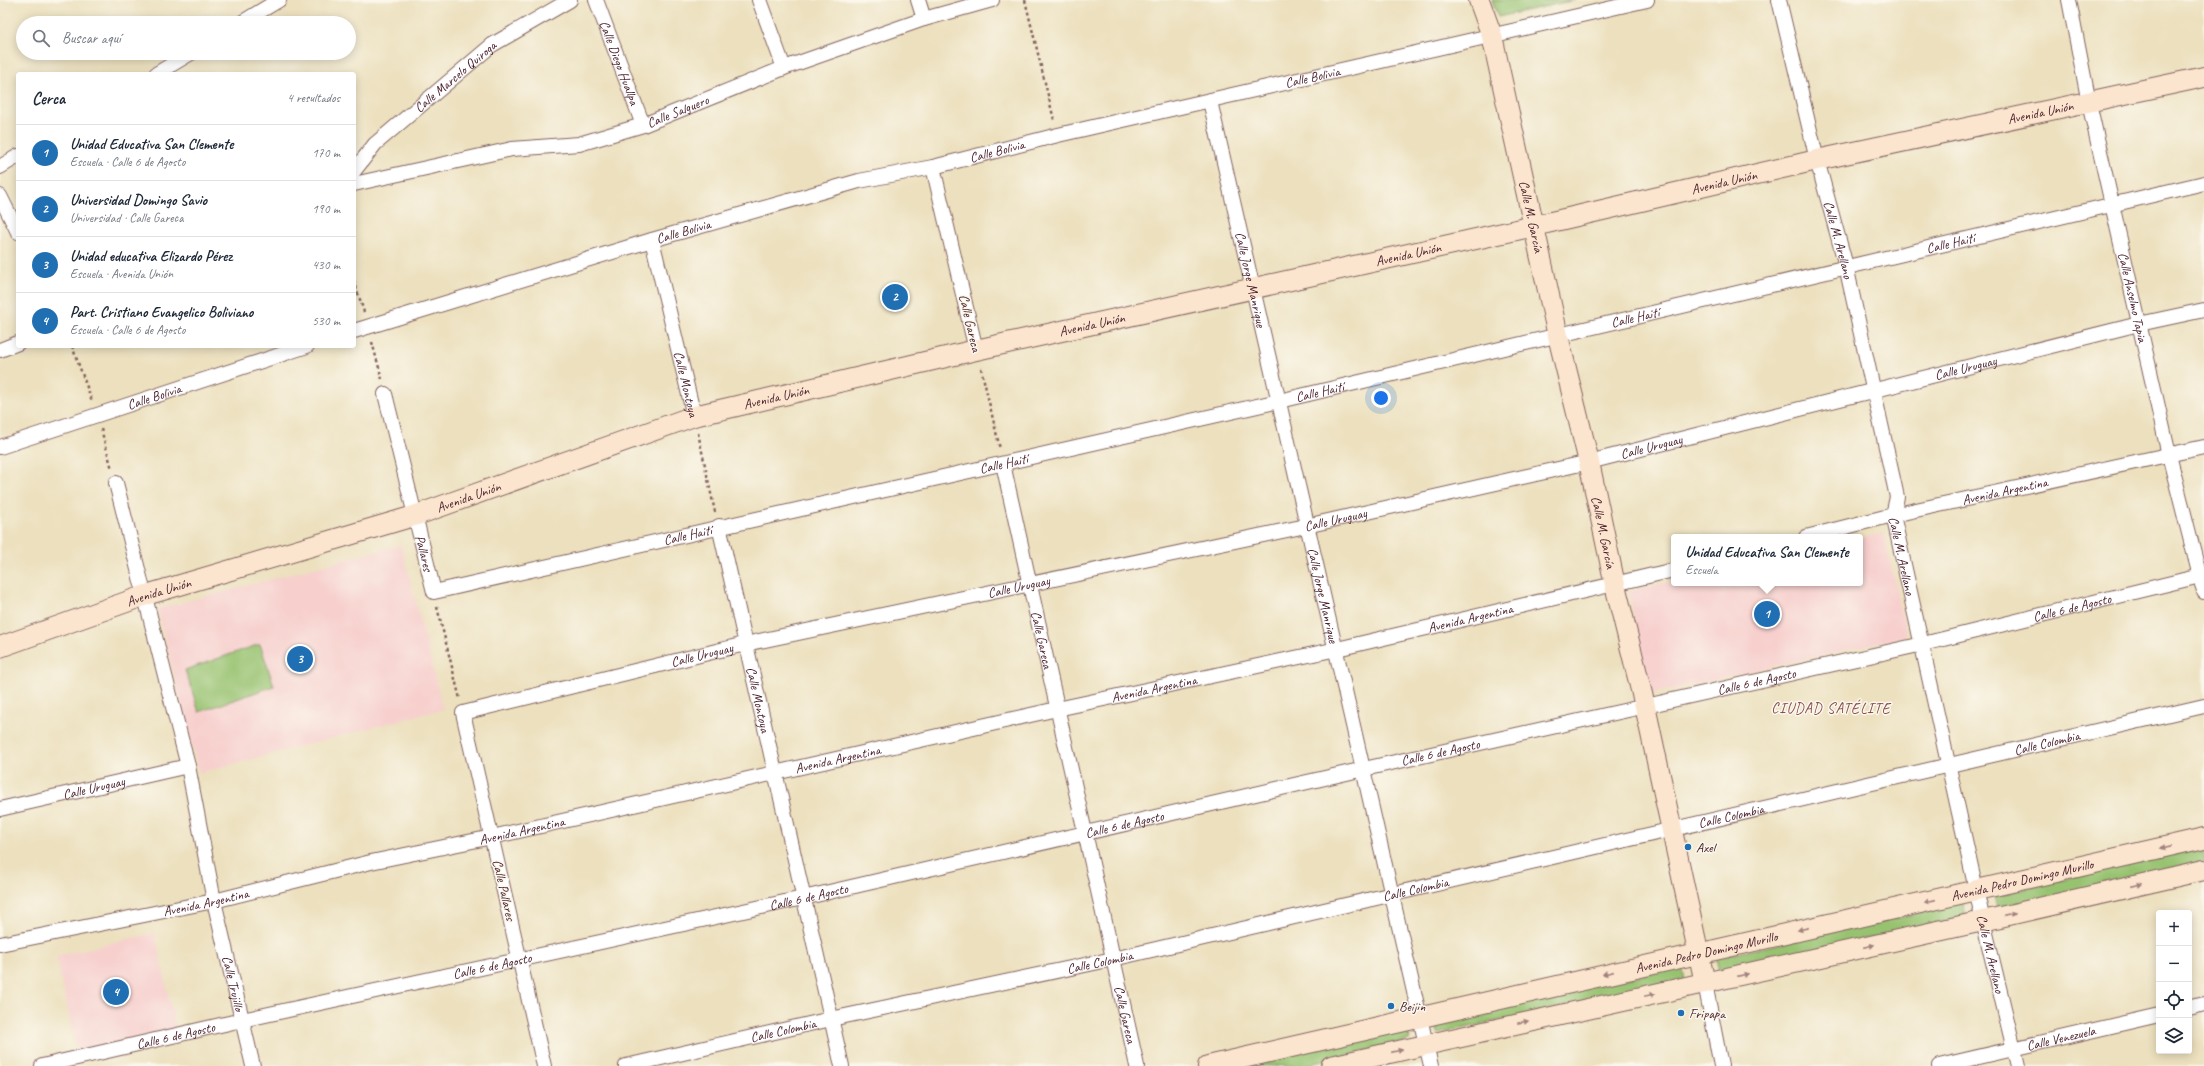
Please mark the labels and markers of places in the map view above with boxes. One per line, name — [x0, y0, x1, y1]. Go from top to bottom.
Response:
pin: 2 — [882, 282, 908, 312]
pin: 1 — [1754, 599, 1780, 629]
pin: 3 — [287, 644, 313, 674]
place label: Axel — [1696, 839, 1718, 856]
marker: Axel — [1683, 842, 1693, 852]
pin: 4 — [103, 977, 129, 1007]
place label: Beijin — [1399, 998, 1426, 1015]
marker: Beijin — [1386, 1001, 1396, 1011]
place label: Fripapa — [1689, 1005, 1726, 1022]
marker: Fripapa — [1676, 1008, 1686, 1018]

